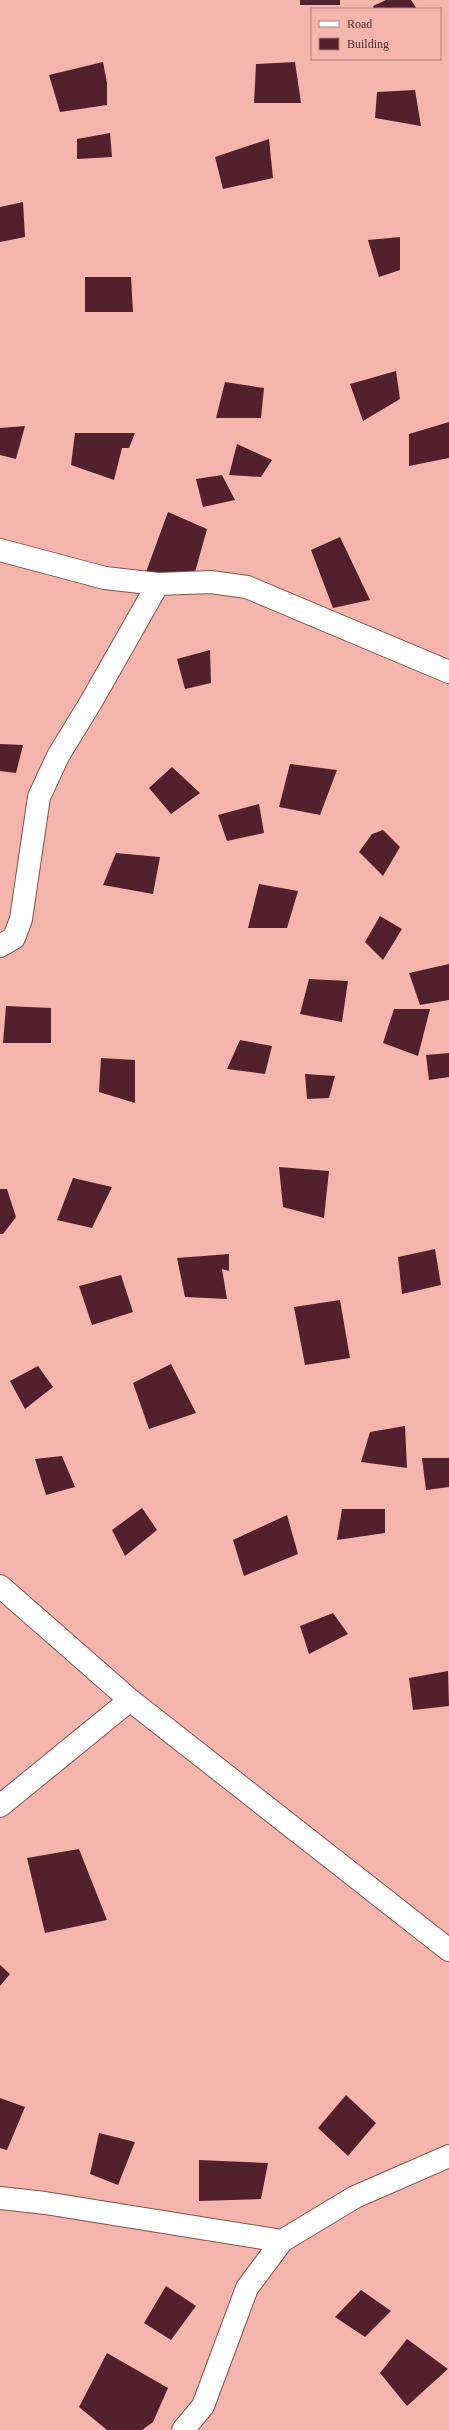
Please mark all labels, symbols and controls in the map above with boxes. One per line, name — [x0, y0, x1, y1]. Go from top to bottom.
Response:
legend — [311, 8, 441, 60]
text: Road — [347, 17, 372, 31]
text: Building — [347, 37, 389, 51]

